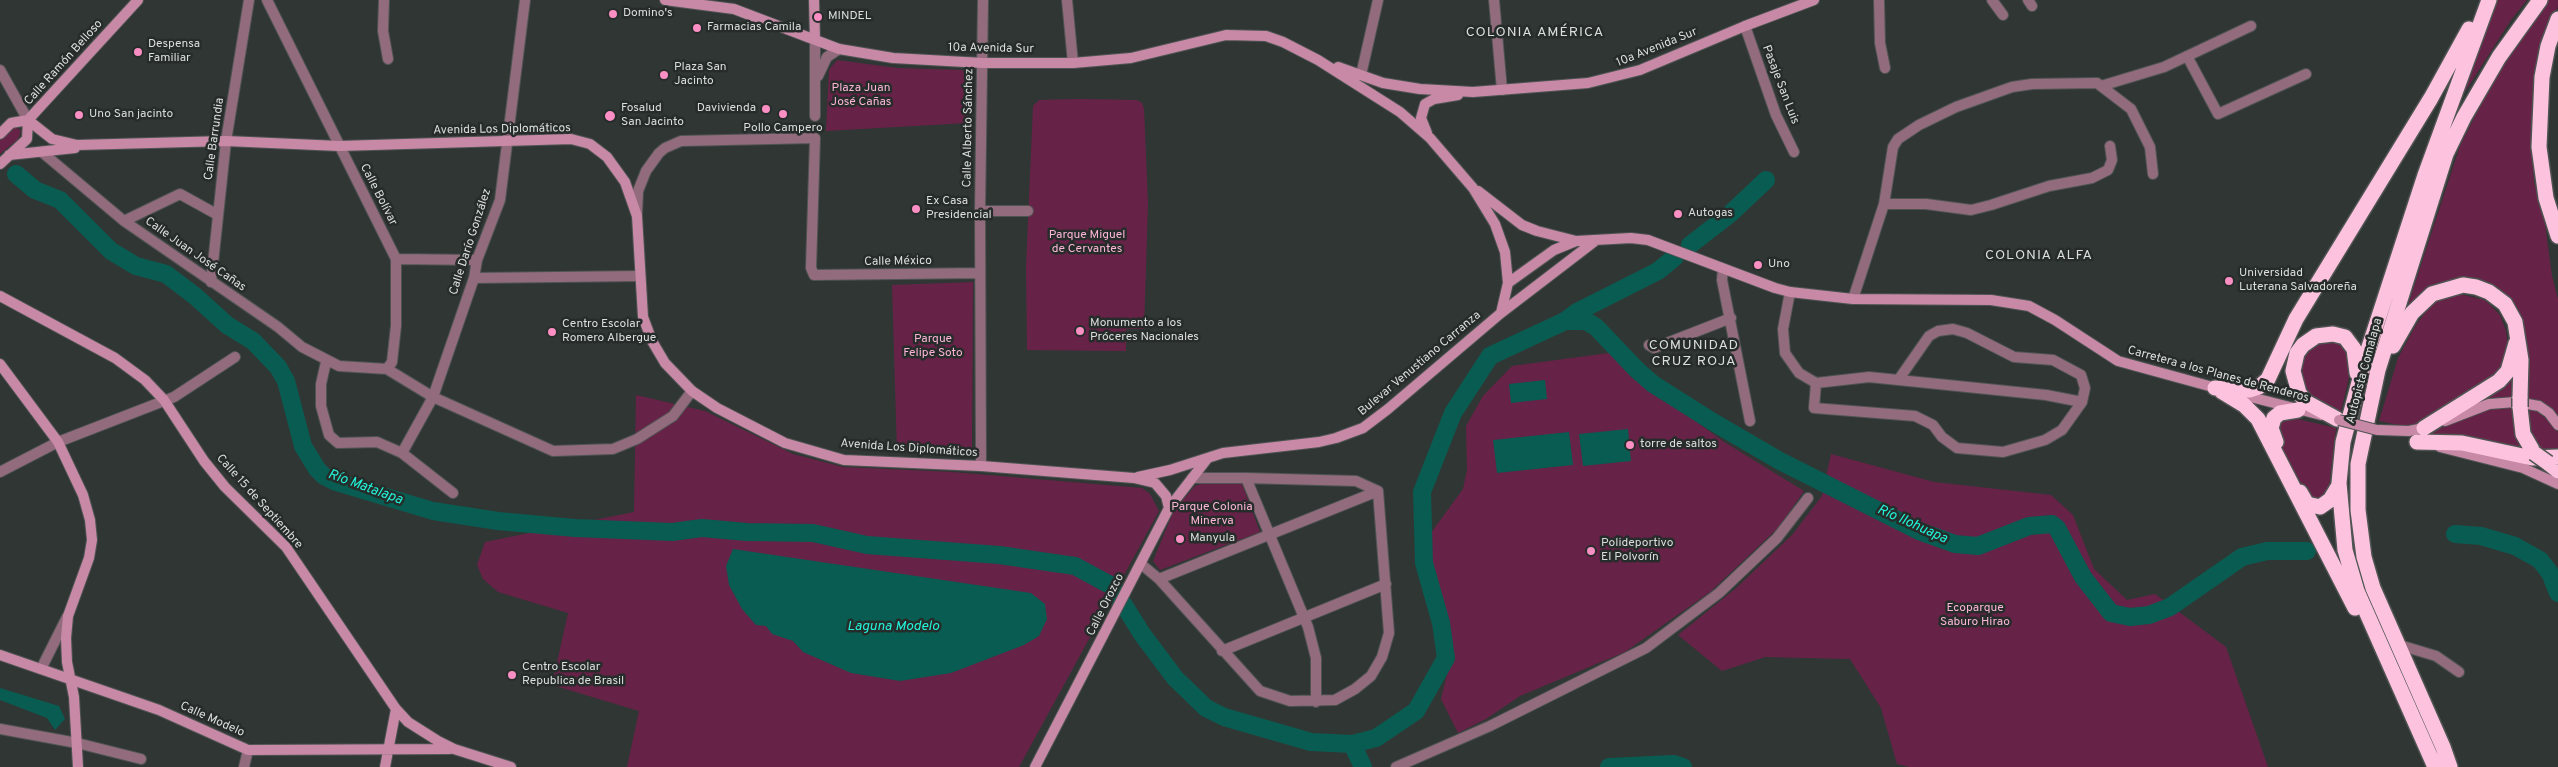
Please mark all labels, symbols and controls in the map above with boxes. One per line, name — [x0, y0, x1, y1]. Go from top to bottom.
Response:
place label: Domino's — [623, 7, 673, 21]
marker: Domino's — [607, 8, 619, 20]
place label: MINDEL — [828, 10, 871, 24]
marker: MINDEL — [812, 11, 824, 23]
street label: Calle Ramón Belloso — [22, 17, 106, 109]
place label: Farmacias Camila — [707, 21, 801, 35]
marker: Farmacias Camila — [691, 22, 703, 34]
district label: COLONIA AMÉRICA — [1464, 25, 1606, 41]
street label: 10a Avenida Sur — [1614, 25, 1700, 71]
place label: Despensa Familiar — [148, 38, 200, 66]
street label: 10a Avenida Sur — [948, 41, 1034, 57]
street label: Pasaje San Luis — [1758, 43, 1802, 127]
marker: Despensa Familiar — [132, 46, 144, 58]
place label: Plaza San Jacinto — [674, 61, 727, 89]
street label: Calle Alberto Sánchez — [961, 68, 977, 188]
marker: Plaza San Jacinto — [658, 69, 670, 81]
park label: Plaza Juan José Cañas — [831, 82, 891, 110]
street label: Calle Barrundia — [202, 97, 228, 181]
place label: Fosalud San Jacinto — [621, 102, 684, 130]
place label: Davivienda — [697, 102, 756, 116]
marker: Davivienda — [760, 103, 772, 115]
place label: Uno San jacinto — [89, 108, 173, 122]
marker: Pollo Campero — [777, 108, 789, 120]
marker: Uno San jacinto — [73, 109, 85, 121]
marker: Fosalud San Jacinto — [603, 109, 617, 123]
street label: Avenida Los Diplomáticos — [433, 122, 571, 138]
place label: Pollo Campero — [743, 122, 823, 136]
street label: Calle Bolívar — [356, 162, 400, 228]
street label: Calle Darío González — [447, 187, 495, 297]
place label: Ex Casa Presidencial — [926, 195, 992, 223]
marker: Ex Casa Presidencial — [910, 203, 922, 215]
place label: Autogas — [1688, 207, 1733, 221]
marker: Autogas — [1672, 208, 1684, 220]
street label: Calle Juan José Cañas — [142, 215, 248, 295]
park label: Parque Miguel de Cervantes — [1049, 229, 1125, 257]
district label: COLONIA ALFA — [1984, 248, 2094, 264]
street label: Calle México — [864, 254, 932, 270]
place label: Uno — [1768, 258, 1790, 272]
marker: Uno — [1752, 259, 1764, 271]
place label: Universidad Luterana Salvadoreña — [2239, 267, 2357, 295]
marker: Universidad Luterana Salvadoreña — [2223, 275, 2235, 287]
street label: Bulevar Venustiano Carranza — [1356, 309, 1484, 419]
place label: Monumento a los Próceres Nacionales — [1090, 317, 1199, 345]
street label: Autopista Comalapa — [2344, 317, 2386, 425]
place label: Centro Escolar Romero Albergue — [562, 318, 656, 346]
marker: Monumento a los Próceres Nacionales — [1074, 325, 1086, 337]
marker: Centro Escolar Romero Albergue — [546, 326, 558, 338]
park label: Parque Felipe Soto — [903, 333, 963, 361]
district label: COMUNIDAD CRUZ ROJA — [1648, 338, 1740, 371]
street label: Carretera a los Planes de Renderos — [2126, 344, 2310, 406]
street label: Avenida Los Diplomáticos — [840, 437, 978, 461]
place label: torre de saltos — [1640, 438, 1717, 452]
marker: torre de saltos — [1624, 439, 1636, 451]
street label: Calle 15 de Septiembre — [213, 452, 305, 552]
water label: Río Matalapa — [325, 467, 405, 509]
park label: Parque Colonia Minerva — [1171, 501, 1253, 529]
water label: Río Ilohuapa — [1874, 502, 1950, 548]
place label: Manyula — [1190, 532, 1235, 546]
marker: Manyula — [1174, 533, 1186, 545]
place label: Polideportivo El Polvorín — [1601, 537, 1673, 565]
marker: Polideportivo El Polvorín — [1585, 545, 1597, 557]
street label: Calle Orozco — [1084, 571, 1128, 639]
park label: Ecoparque Saburo Hirao — [1940, 602, 2010, 630]
water label: Laguna Modelo — [847, 619, 939, 635]
place label: Centro Escolar Republica de Brasil — [522, 661, 624, 689]
marker: Centro Escolar Republica de Brasil — [506, 669, 518, 681]
street label: Calle Modelo — [177, 699, 247, 741]

